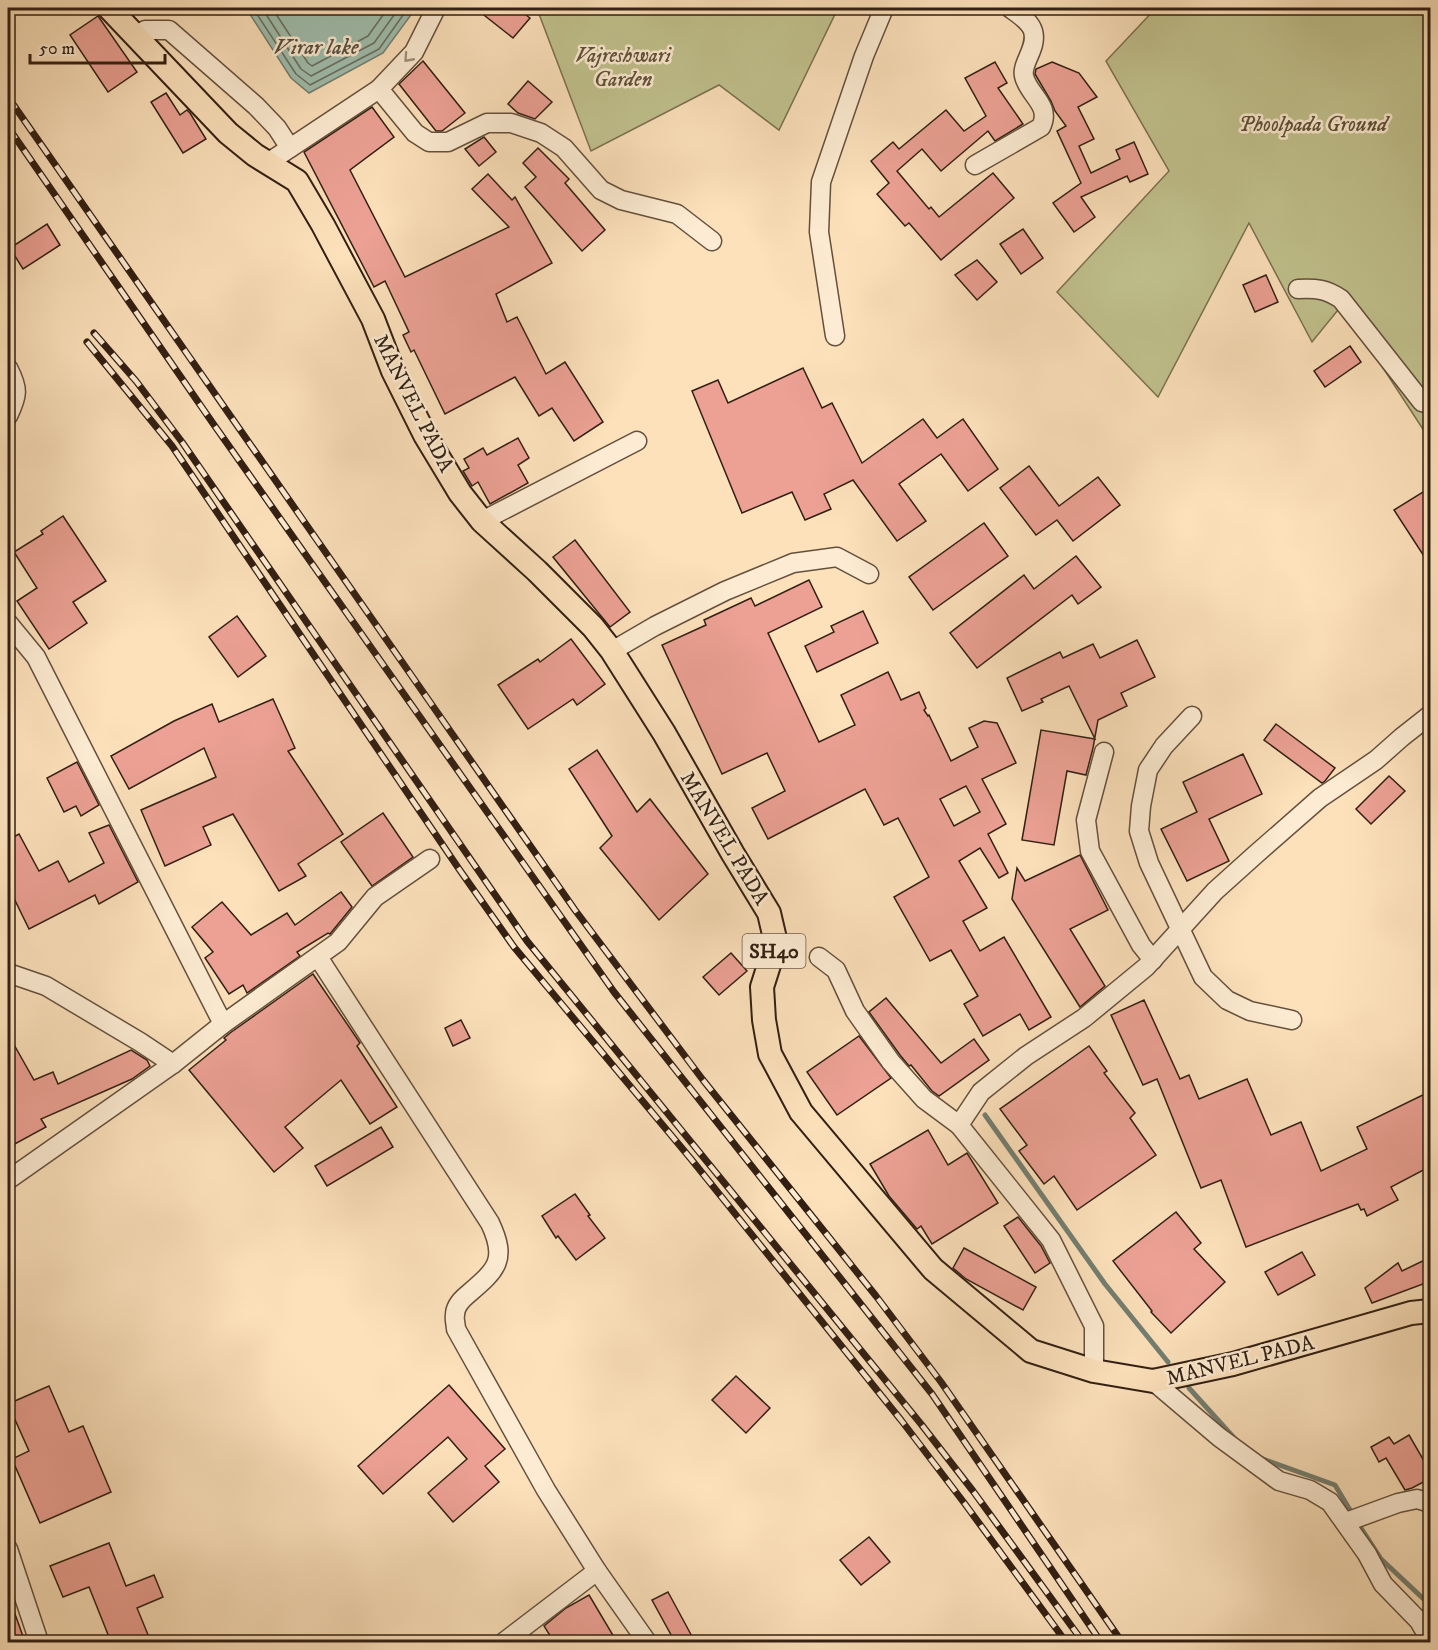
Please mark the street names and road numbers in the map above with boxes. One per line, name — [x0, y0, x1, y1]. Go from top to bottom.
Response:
street label: MANVEL PADA — [367, 330, 459, 477]
street label: MANVEL PADA — [674, 767, 775, 911]
road number: SH40 — [742, 934, 806, 968]
street label: MANVEL PADA — [1164, 1330, 1317, 1392]

